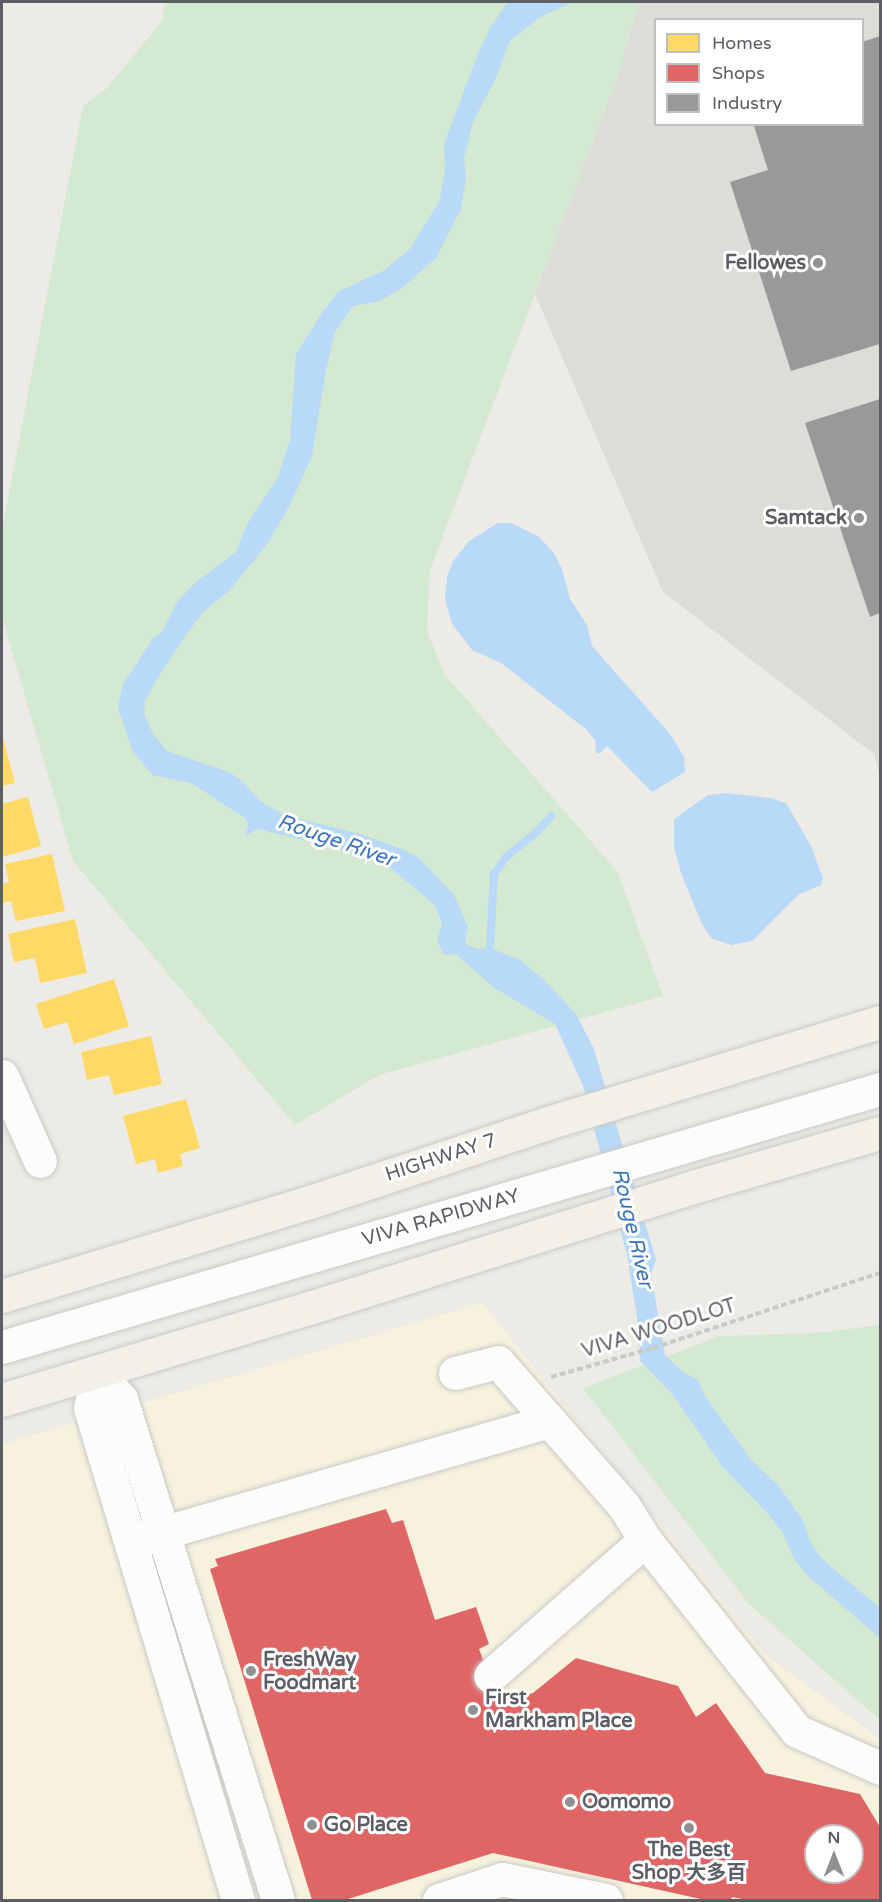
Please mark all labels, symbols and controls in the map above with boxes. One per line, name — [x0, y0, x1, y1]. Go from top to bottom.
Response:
legend — [654, 18, 864, 126]
text: Homes — [712, 32, 772, 54]
text: Shops — [712, 62, 765, 84]
text: Industry — [712, 92, 782, 114]
place label: Fellowes — [725, 251, 806, 275]
marker: Fellowes — [811, 256, 825, 270]
place label: Samtack — [765, 506, 847, 530]
marker: Samtack — [852, 511, 866, 525]
water label: Rouge River — [274, 809, 398, 873]
street label: HIGHWAY 7 — [382, 1129, 500, 1187]
water label: Rouge River — [606, 1166, 658, 1290]
street label: VIVA RAPIDWAY — [359, 1184, 523, 1252]
street label: VIVA WOODLOT — [579, 1294, 739, 1364]
place label: FreshWay Foodmart — [263, 1648, 356, 1695]
marker: FreshWay Foodmart — [244, 1664, 258, 1678]
place label: First Markham Place — [485, 1686, 633, 1733]
marker: First Markham Place — [466, 1703, 480, 1717]
place label: Oomomo — [582, 1790, 671, 1814]
marker: Oomomo — [563, 1795, 577, 1809]
place label: Go Place — [324, 1813, 408, 1837]
marker: Go Place — [305, 1818, 319, 1832]
marker: The Best Shop 大多百 — [682, 1821, 696, 1835]
north arrow — [804, 1824, 864, 1884]
text: N — [828, 1828, 840, 1848]
place label: The Best Shop 大多百 — [632, 1838, 746, 1885]

